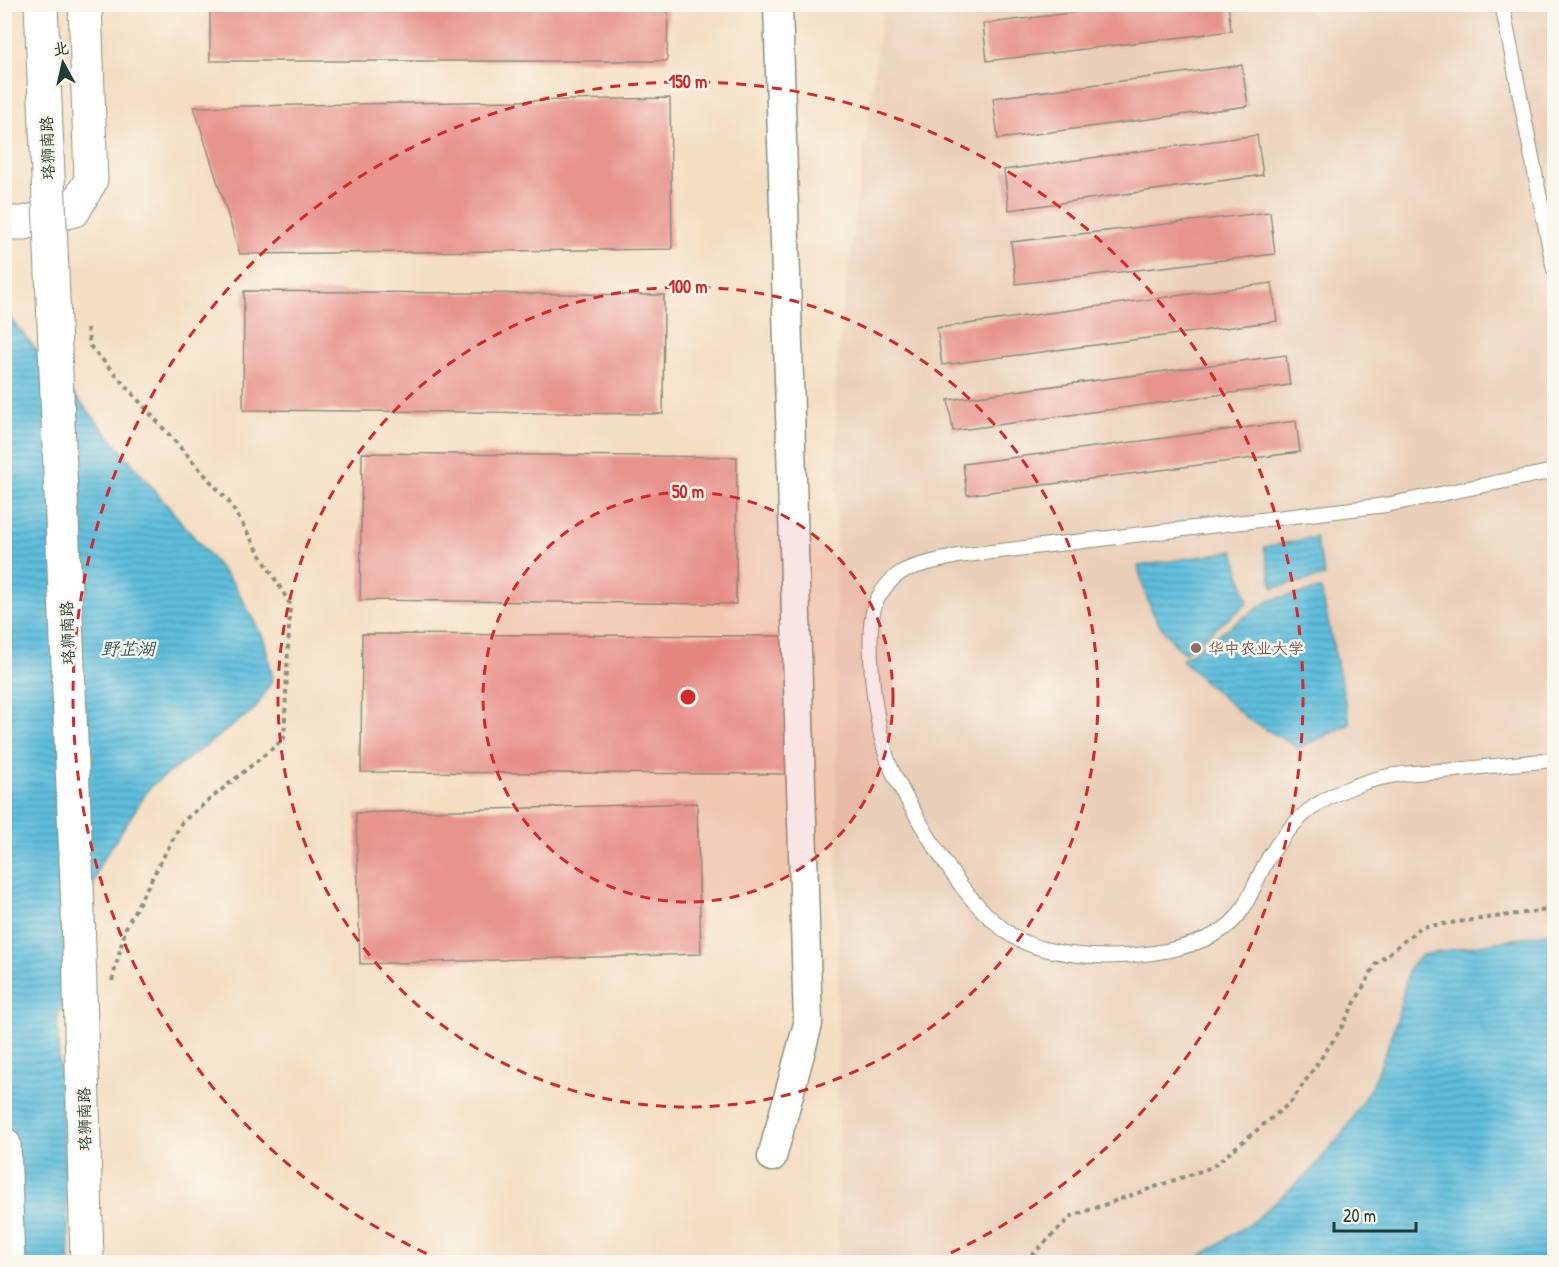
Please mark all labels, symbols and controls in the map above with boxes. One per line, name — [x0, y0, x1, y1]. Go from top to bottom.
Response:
north arrow — [33, 33, 93, 93]
text: 北 — [51, 36, 70, 60]
text: 150 m — [669, 69, 707, 94]
street label: 珞狮南路 — [35, 116, 59, 180]
text: 100 m — [668, 274, 708, 299]
text: 50 m — [672, 479, 704, 504]
street label: 珞狮南路 — [55, 601, 79, 665]
water label: 野芷湖 — [101, 636, 157, 661]
place label: 华中农业大学 — [1208, 637, 1304, 659]
marker: 华中农业大学 — [1189, 641, 1203, 655]
centre of rings — [678, 687, 698, 707]
street label: 珞狮南路 — [72, 1087, 96, 1151]
scale bar — [1334, 1195, 1416, 1233]
text: 20 m — [1343, 1203, 1376, 1228]

